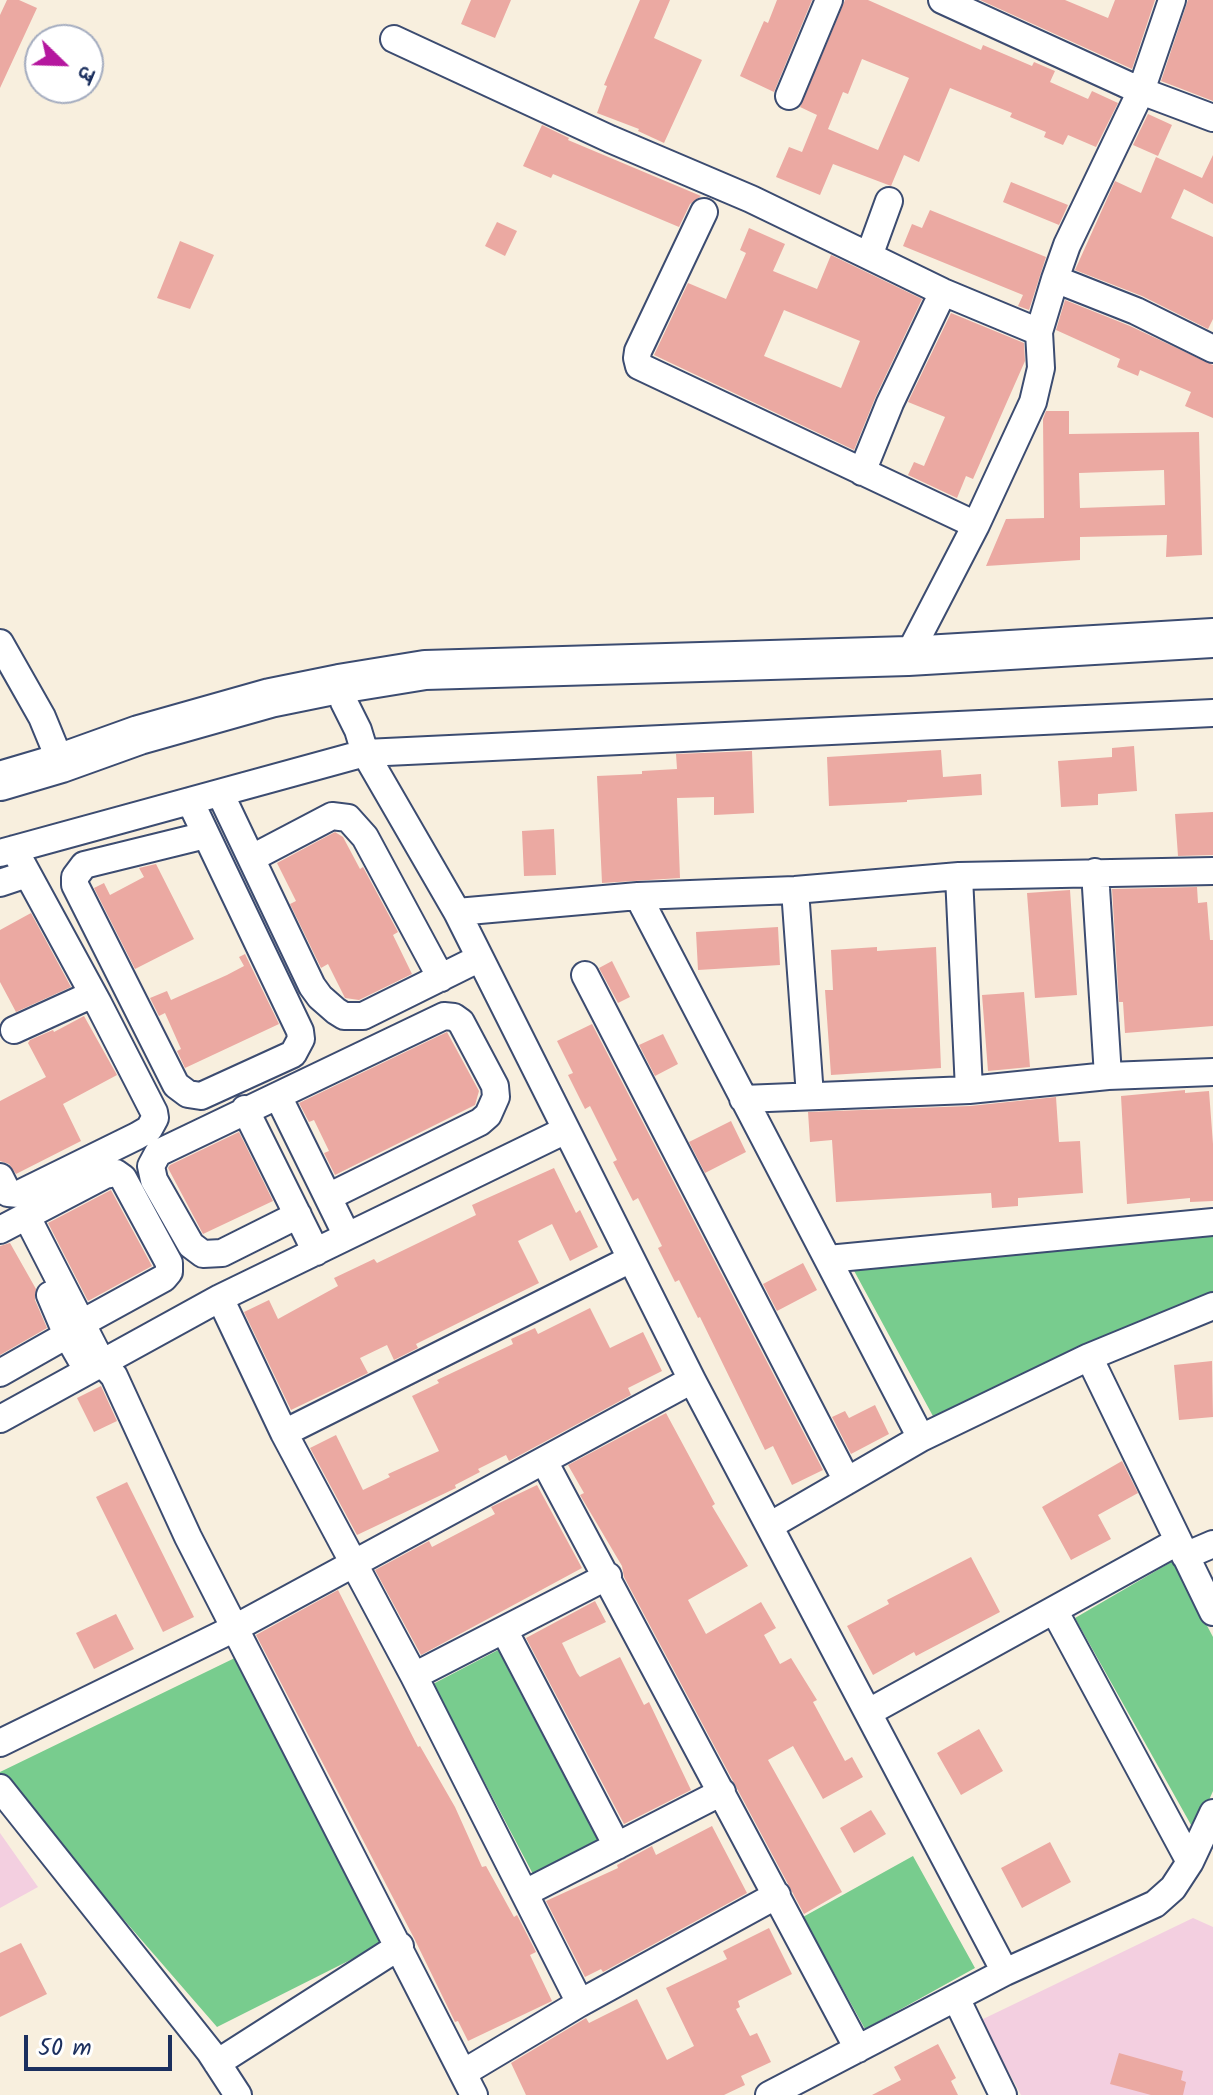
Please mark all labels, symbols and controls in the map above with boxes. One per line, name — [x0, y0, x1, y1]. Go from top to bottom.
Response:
north arrow — [24, 24, 104, 104]
text: उ — [66, 60, 104, 86]
scale bar — [28, 2019, 176, 2069]
text: 50 m — [38, 2029, 92, 2068]

